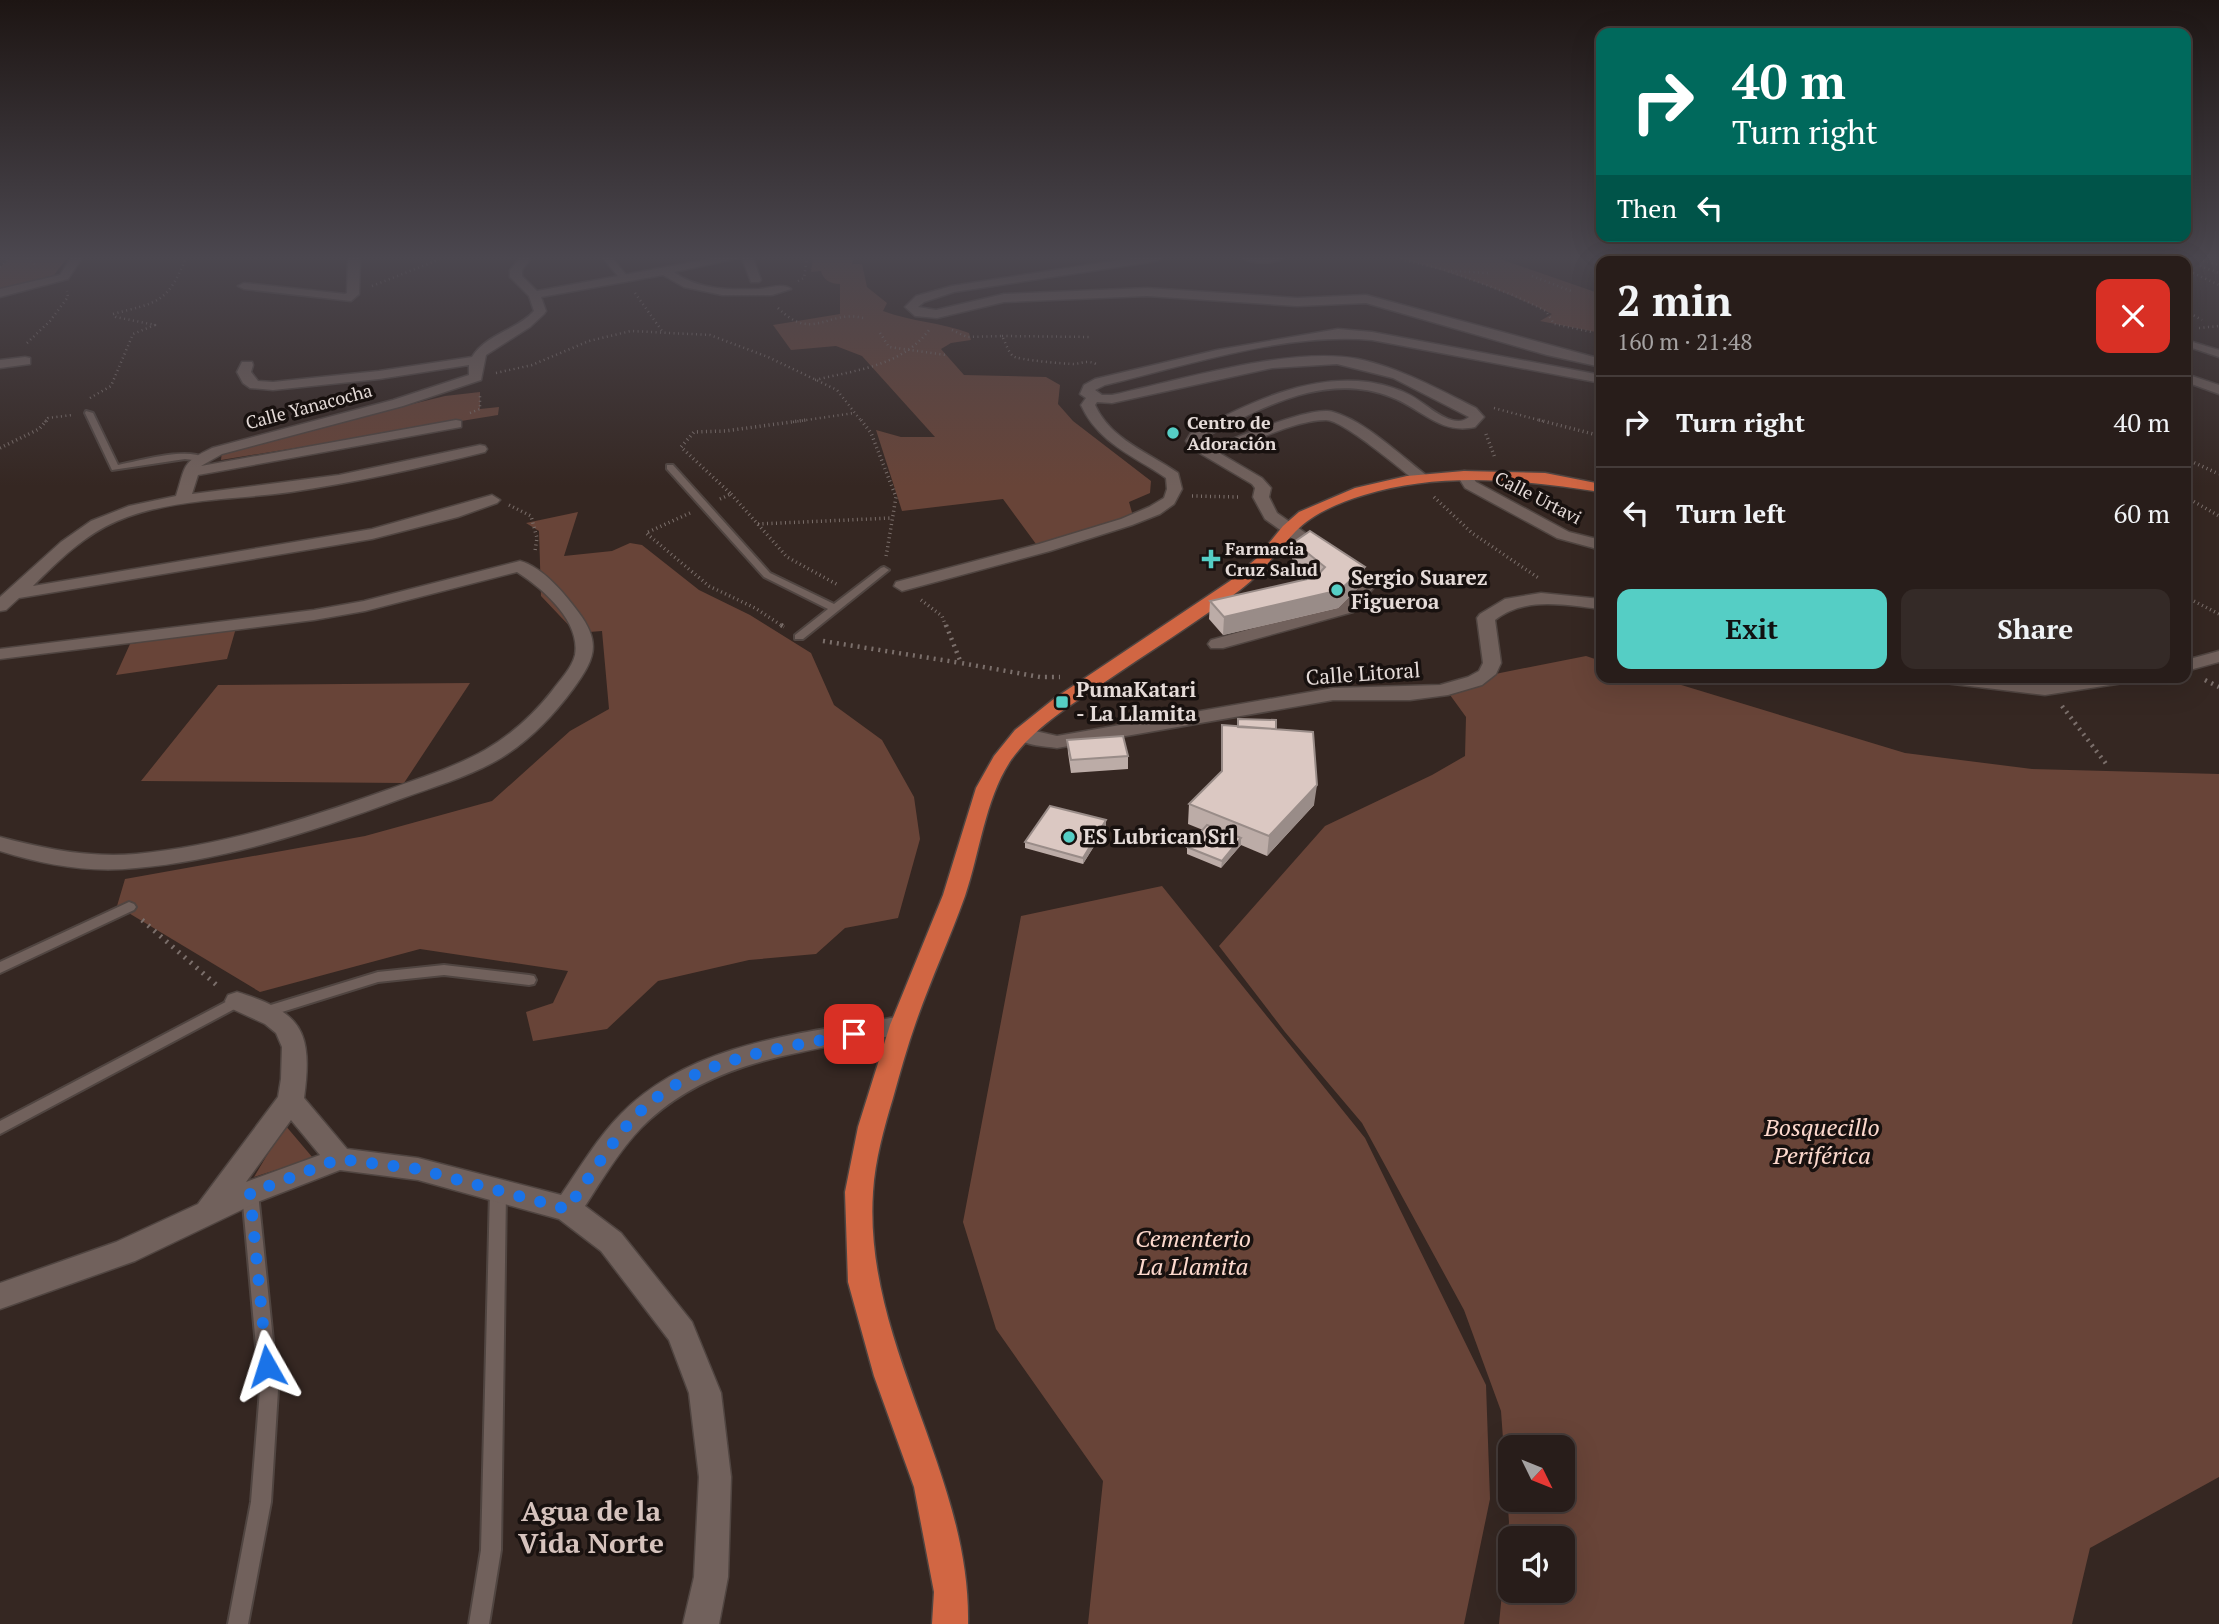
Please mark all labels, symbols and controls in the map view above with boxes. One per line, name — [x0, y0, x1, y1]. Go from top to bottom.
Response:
text: 40 m — [1732, 48, 1846, 113]
icon: right — [1617, 56, 1708, 147]
text: Turn right — [1732, 111, 1878, 153]
icon: left — [1691, 189, 1729, 227]
text: Then — [1617, 191, 1677, 225]
text: 2 min — [1617, 272, 1732, 328]
button: close — [2096, 279, 2170, 353]
text: 160 m · 21:48 — [1617, 326, 1752, 357]
street label: Calle Yanacocha — [243, 378, 375, 434]
icon: right — [1617, 403, 1655, 441]
text: Turn right — [1676, 405, 1805, 439]
text: 40 m — [2114, 405, 2170, 439]
place label: Centro de Adoración — [1187, 410, 1277, 455]
marker: Centro de Adoración — [1165, 425, 1181, 441]
street label: Calle Urtavi — [1491, 465, 1586, 529]
icon: left — [1617, 494, 1655, 532]
text: Turn left — [1676, 496, 1786, 530]
text: 60 m — [2114, 496, 2170, 530]
place label: Farmacia Cruz Salud — [1225, 536, 1318, 581]
marker: Farmacia Cruz Salud — [1203, 551, 1219, 567]
place label: Sergio Suarez Figueroa — [1351, 563, 1488, 615]
marker: Sergio Suarez Figueroa — [1329, 582, 1345, 598]
button: Exit — [1617, 589, 1887, 669]
button: Share — [1901, 589, 2170, 669]
street label: Calle Litoral — [1305, 655, 1421, 691]
place label: PumaKatari - La Llamita — [1076, 675, 1197, 727]
marker: PumaKatari - La Llamita — [1054, 694, 1070, 710]
place label: ES Lubrican Srl — [1083, 822, 1236, 850]
marker: ES Lubrican Srl — [1061, 829, 1077, 845]
pin — [824, 1004, 884, 1064]
icon: arrive — [835, 1015, 873, 1053]
park label: Bosquecillo Periférica — [1763, 1111, 1880, 1171]
park label: Cementerio La Llamita — [1135, 1222, 1251, 1282]
position arrow — [230, 1329, 304, 1403]
north arrow — [1498, 1435, 1575, 1512]
map controls — [1498, 1435, 1575, 1603]
district label: Agua de la Vida Norte — [518, 1492, 664, 1561]
button: sound — [1498, 1526, 1575, 1603]

